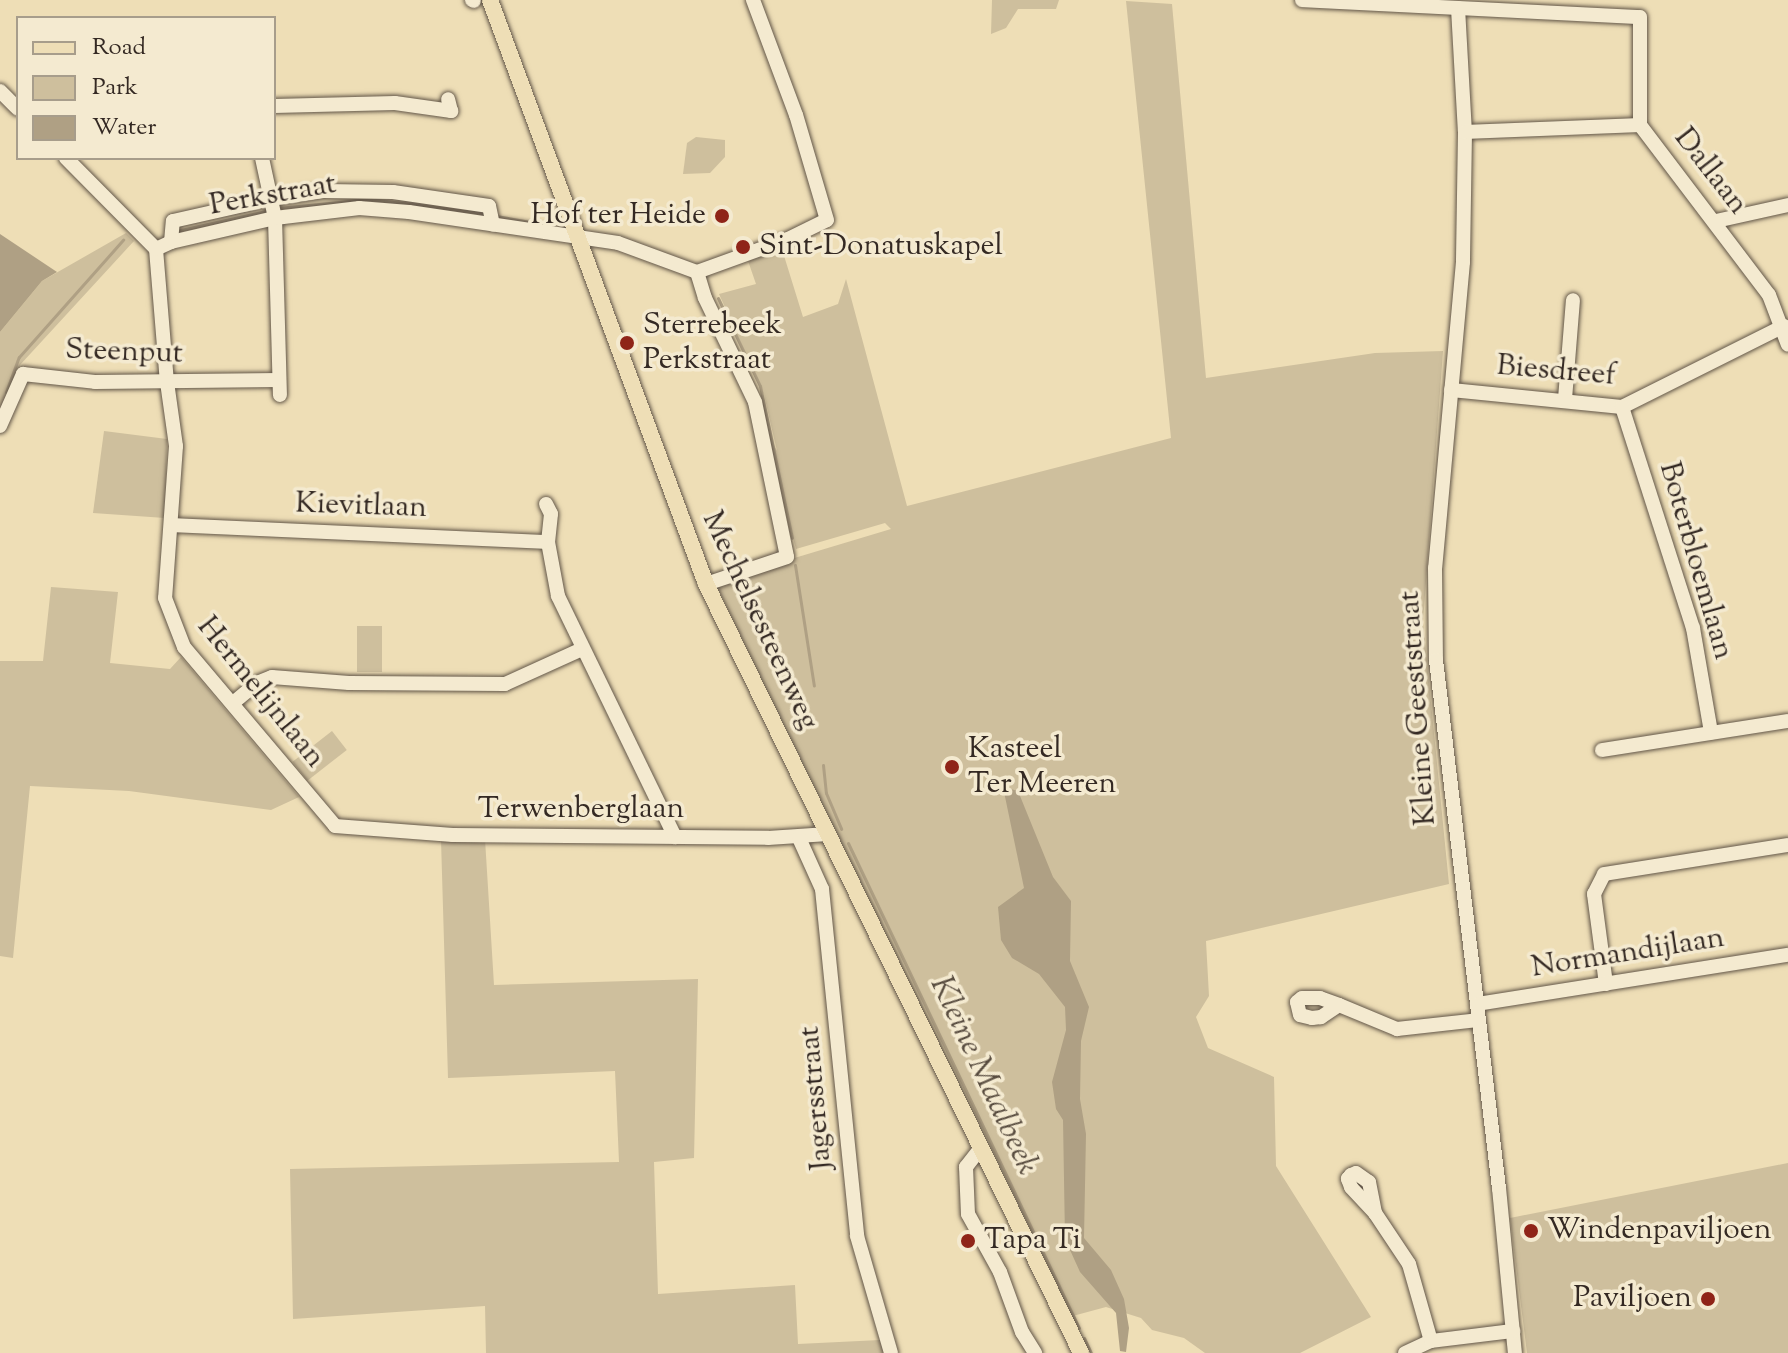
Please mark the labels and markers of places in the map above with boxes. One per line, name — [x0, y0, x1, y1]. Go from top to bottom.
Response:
place label: Hof ter Heide — [531, 198, 706, 234]
marker: Hof ter Heide — [713, 207, 731, 225]
place label: Sint-Donatuskapel — [759, 229, 1003, 265]
marker: Sint-Donatuskapel — [734, 238, 752, 256]
place label: Sterrebeek Perkstraat — [643, 308, 782, 378]
marker: Sterrebeek Perkstraat — [618, 334, 636, 352]
place label: Kasteel Ter Meeren — [968, 732, 1116, 802]
marker: Kasteel Ter Meeren — [943, 758, 961, 776]
place label: Windenpaviljoen — [1547, 1213, 1771, 1249]
marker: Windenpaviljoen — [1522, 1222, 1540, 1240]
place label: Tapa Ti — [984, 1223, 1081, 1259]
marker: Tapa Ti — [959, 1232, 977, 1250]
place label: Paviljoen — [1573, 1281, 1692, 1317]
marker: Paviljoen — [1699, 1290, 1717, 1308]

